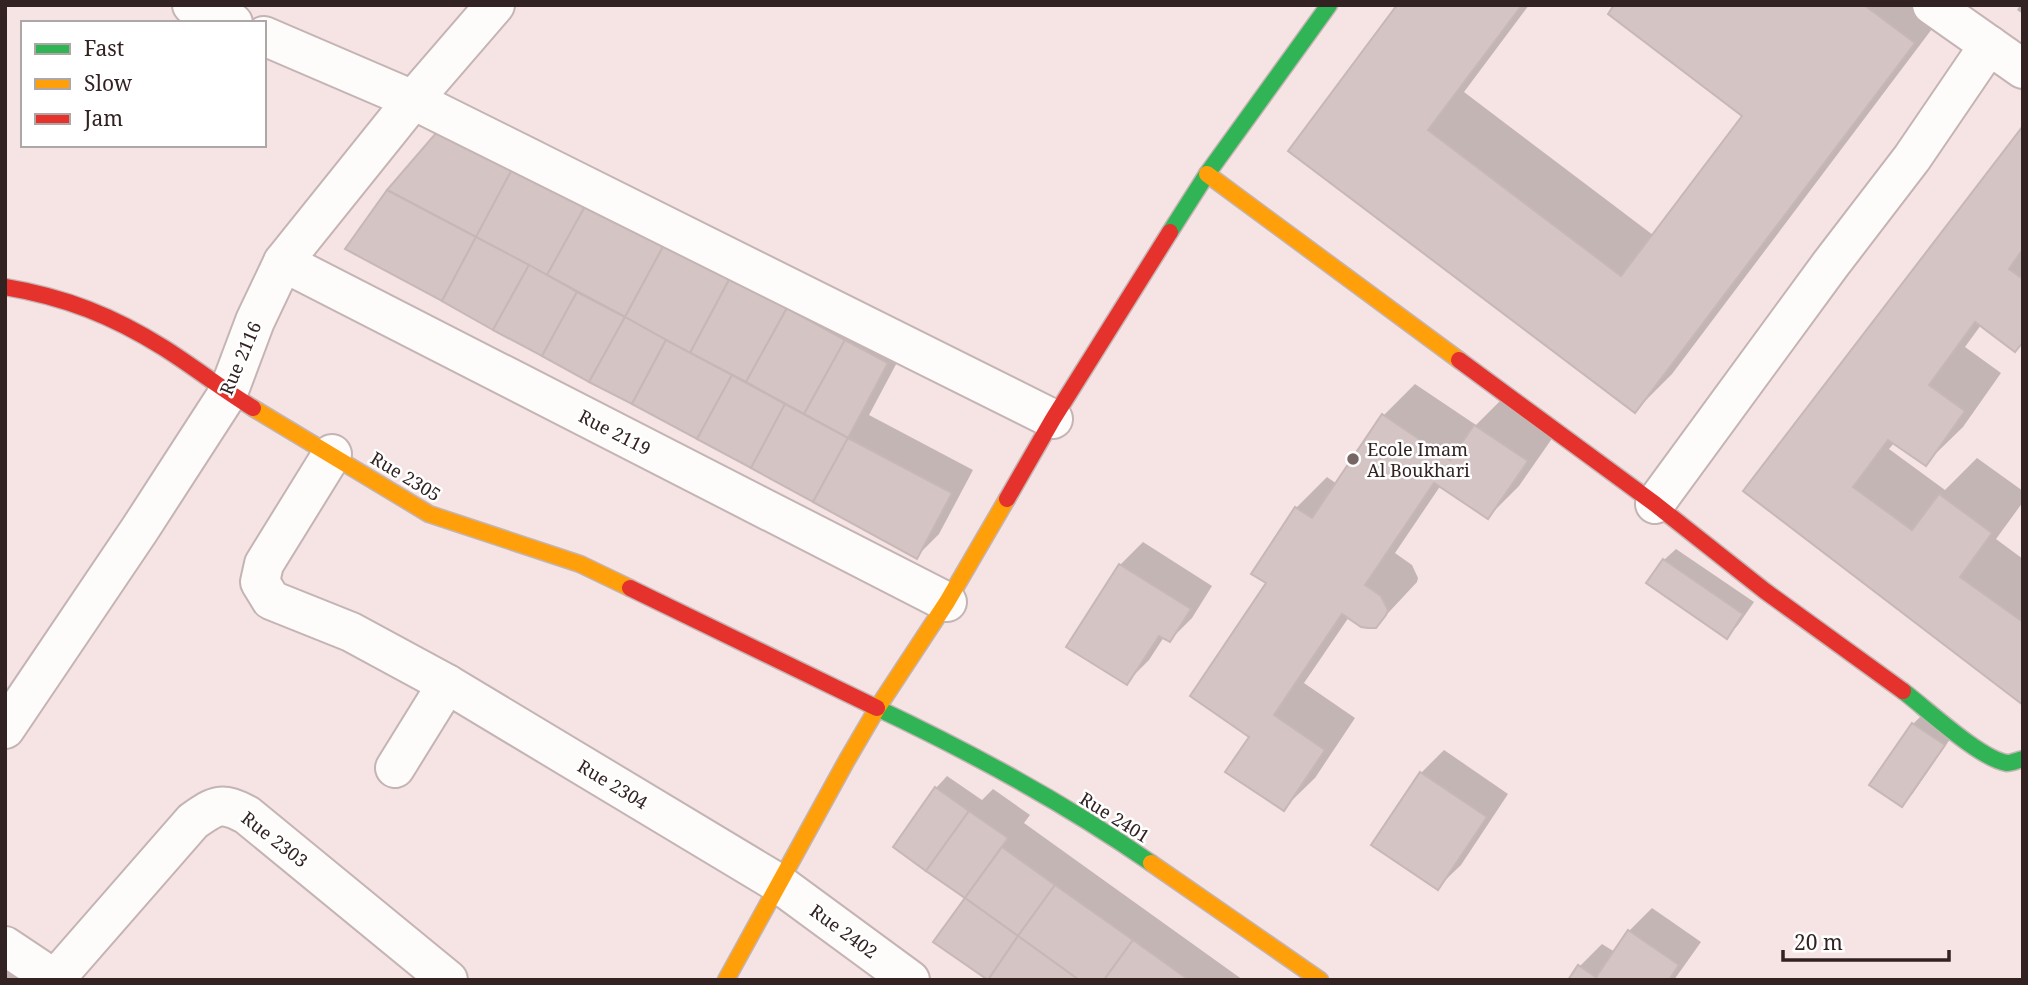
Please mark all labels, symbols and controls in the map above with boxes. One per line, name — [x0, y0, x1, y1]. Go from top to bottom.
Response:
legend — [21, 21, 266, 147]
text: Fast — [84, 34, 124, 62]
text: Slow — [84, 69, 133, 97]
text: Jam — [83, 104, 123, 132]
street label: Rue 2116 — [214, 318, 266, 398]
street label: Rue 2119 — [575, 404, 655, 460]
place label: Ecole Imam Al Boukhari — [1367, 437, 1470, 482]
street label: Rue 2305 — [366, 446, 446, 506]
marker: Ecole Imam Al Boukhari — [1345, 451, 1361, 467]
street label: Rue 2304 — [573, 754, 653, 814]
street label: Rue 2401 — [1076, 786, 1154, 848]
street label: Rue 2303 — [237, 806, 313, 872]
street label: Rue 2402 — [805, 898, 883, 964]
scale bar — [1783, 918, 1949, 962]
text: 20 m — [1794, 928, 1843, 956]

